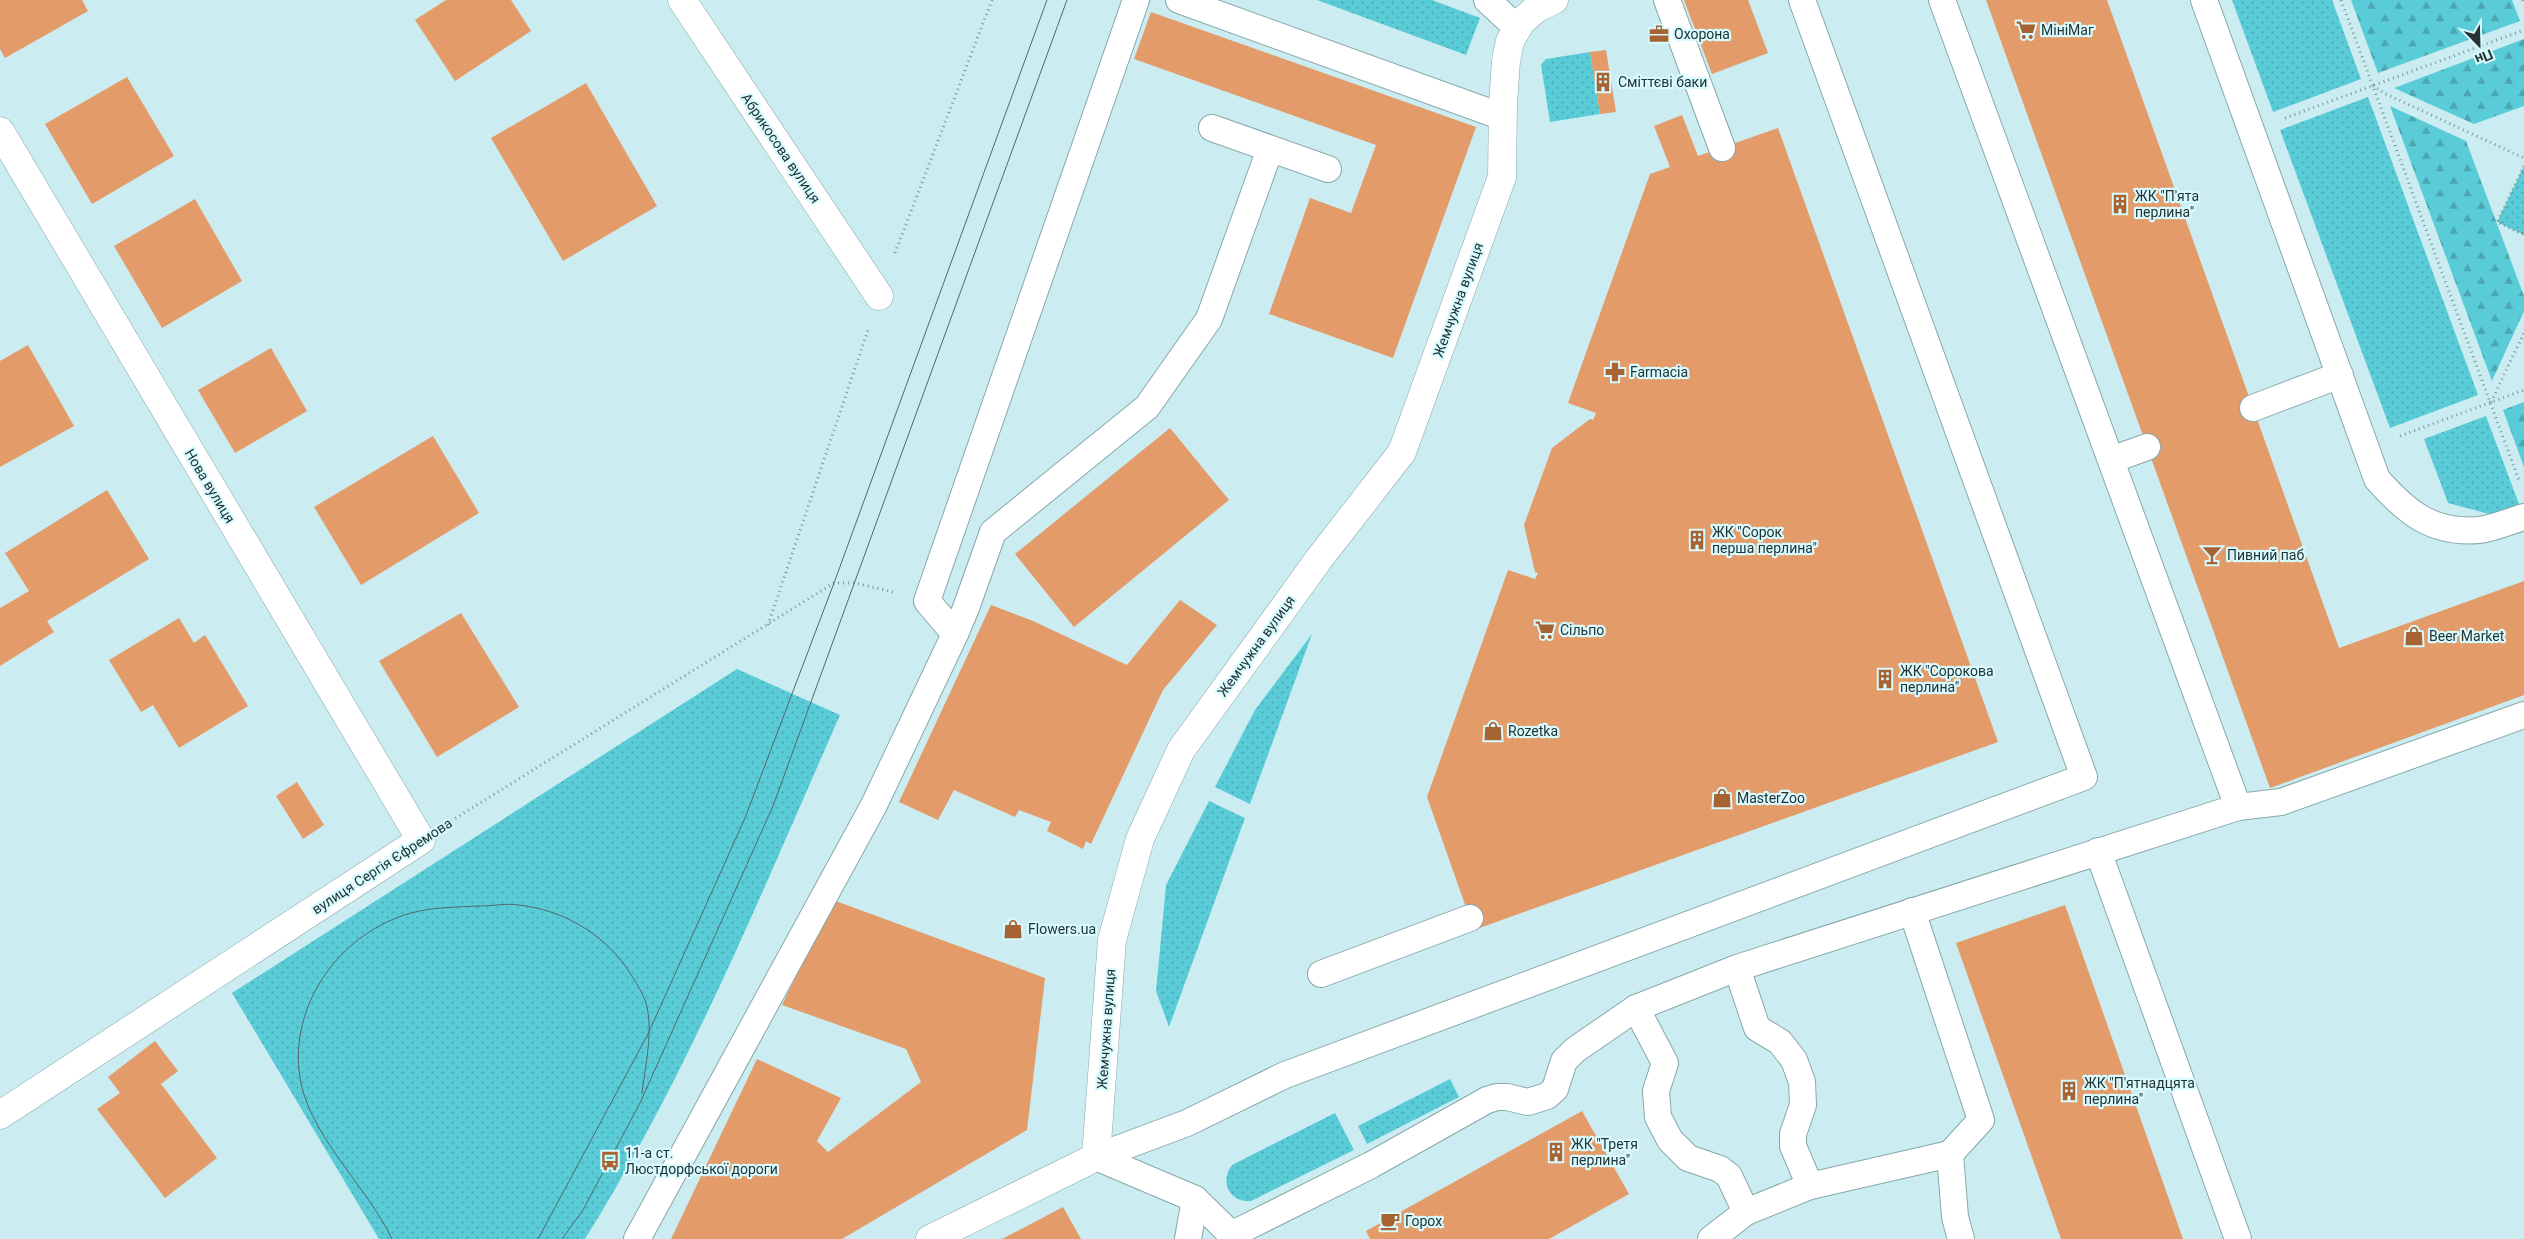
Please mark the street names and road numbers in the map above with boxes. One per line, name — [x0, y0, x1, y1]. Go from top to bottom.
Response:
street label: Абрикосова вулиця — [738, 90, 824, 206]
street label: Жемчужна вулиця — [1430, 240, 1486, 360]
street label: Нова вулиця — [182, 446, 238, 526]
street label: Жемчужна вулиця — [1214, 592, 1298, 700]
street label: вулиця Сергія Єфремова — [309, 815, 455, 917]
street label: Жемчужна вулиця — [1094, 968, 1118, 1090]

